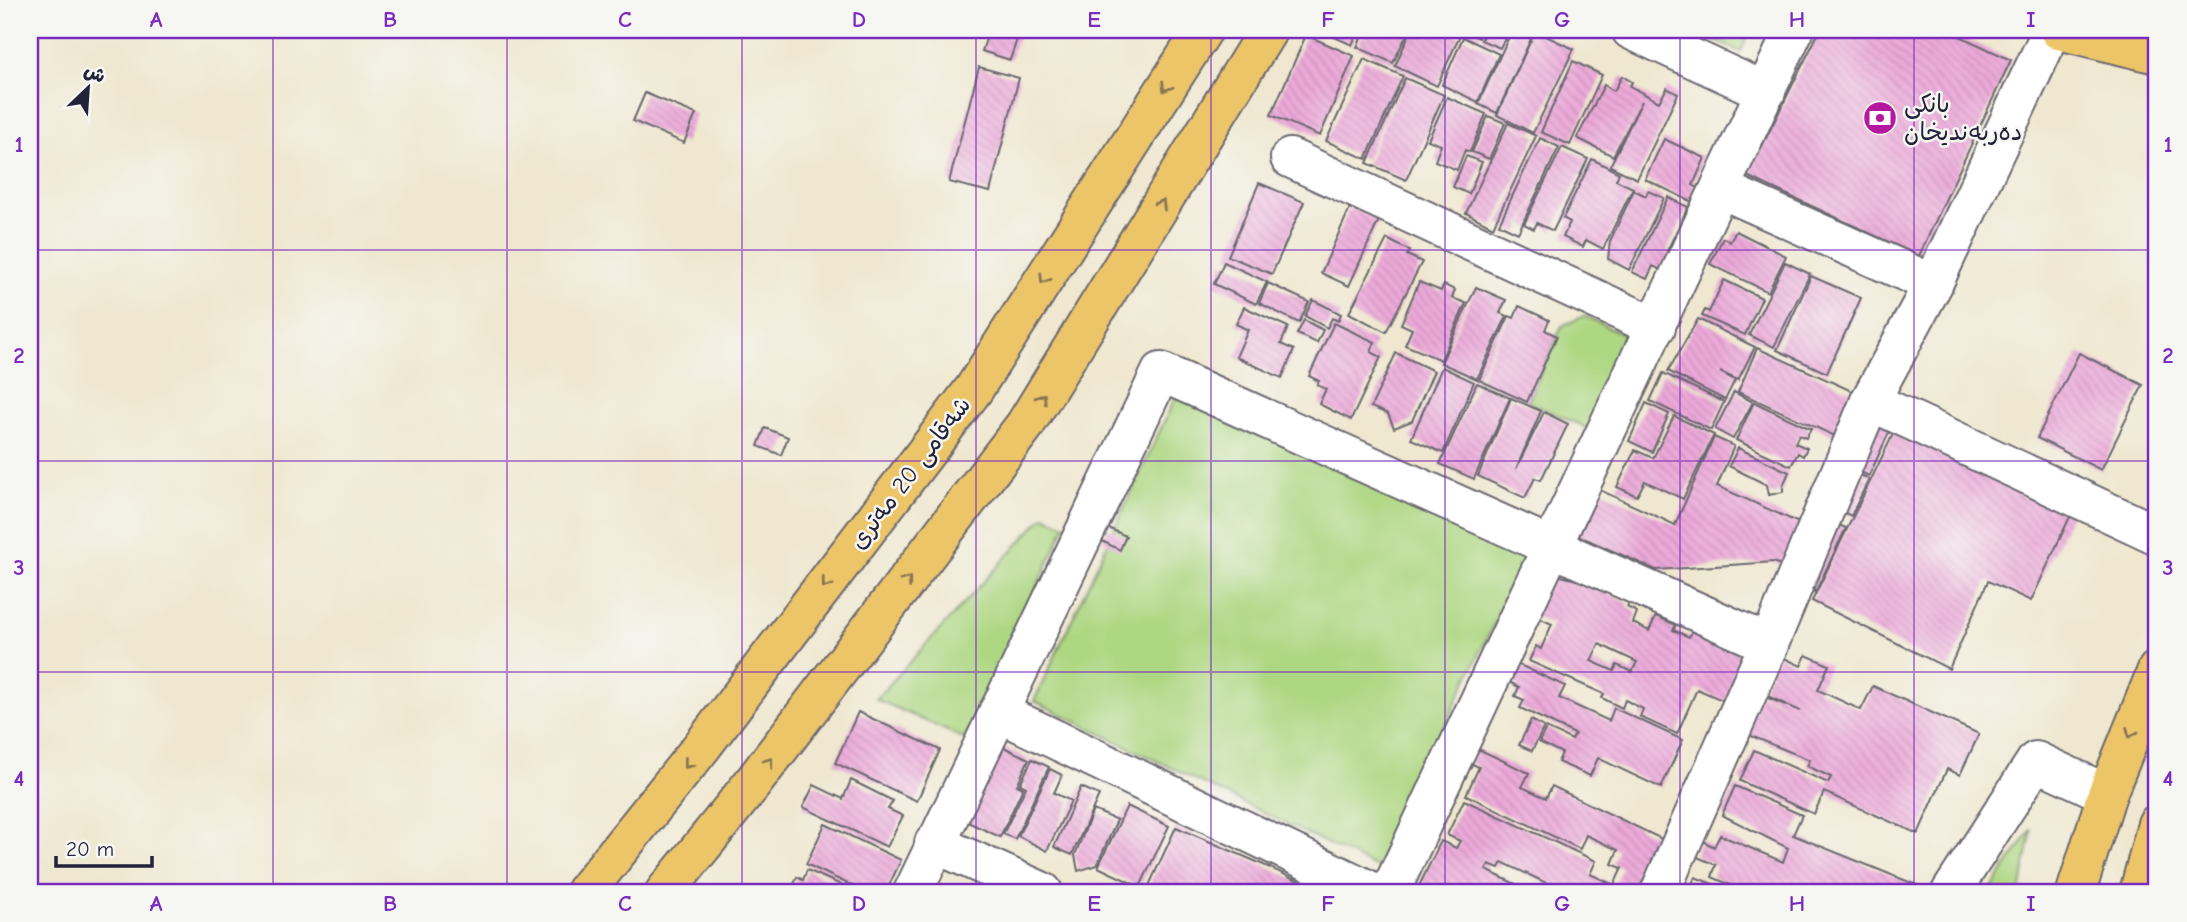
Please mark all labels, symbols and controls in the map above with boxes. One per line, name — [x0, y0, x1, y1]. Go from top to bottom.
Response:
text: A — [150, 6, 163, 33]
text: B — [383, 6, 397, 33]
text: C — [618, 6, 632, 33]
text: D — [852, 6, 866, 33]
text: E — [1087, 6, 1101, 33]
text: F — [1321, 6, 1335, 33]
text: G — [1554, 6, 1570, 33]
text: H — [1789, 6, 1805, 33]
text: I — [2026, 6, 2036, 33]
north arrow — [52, 52, 122, 122]
text: ش — [81, 59, 109, 88]
one-way arrow — [1162, 80, 1175, 93]
place label: بانکی دەربەندیخان — [1904, 90, 2022, 146]
bank icon: بانکی دەربەندیخان — [1861, 99, 1899, 137]
text: 1 — [14, 131, 24, 158]
text: 1 — [2163, 131, 2173, 158]
one-way arrow — [1152, 199, 1165, 212]
one-way arrow — [1039, 272, 1052, 285]
text: 2 — [13, 342, 25, 369]
text: 2 — [2162, 342, 2174, 369]
street label: شەقامی 20 مەتری — [844, 391, 977, 555]
one-way arrow — [1033, 393, 1046, 406]
text: 3 — [13, 554, 25, 581]
text: 3 — [2162, 554, 2174, 581]
one-way arrow — [822, 576, 835, 588]
one-way arrow — [898, 577, 911, 589]
one-way arrow — [2126, 726, 2140, 738]
one-way arrow — [684, 756, 696, 769]
one-way arrow — [760, 758, 773, 770]
text: 4 — [14, 765, 25, 792]
text: 4 — [2163, 765, 2174, 792]
scale bar — [56, 824, 152, 868]
text: 20 m — [66, 837, 114, 861]
text: A — [150, 890, 163, 917]
text: B — [383, 890, 397, 917]
text: C — [618, 890, 632, 917]
text: D — [852, 890, 866, 917]
text: E — [1087, 890, 1101, 917]
text: F — [1321, 890, 1335, 917]
text: G — [1554, 890, 1570, 917]
text: H — [1789, 890, 1805, 917]
text: I — [2026, 890, 2036, 917]

